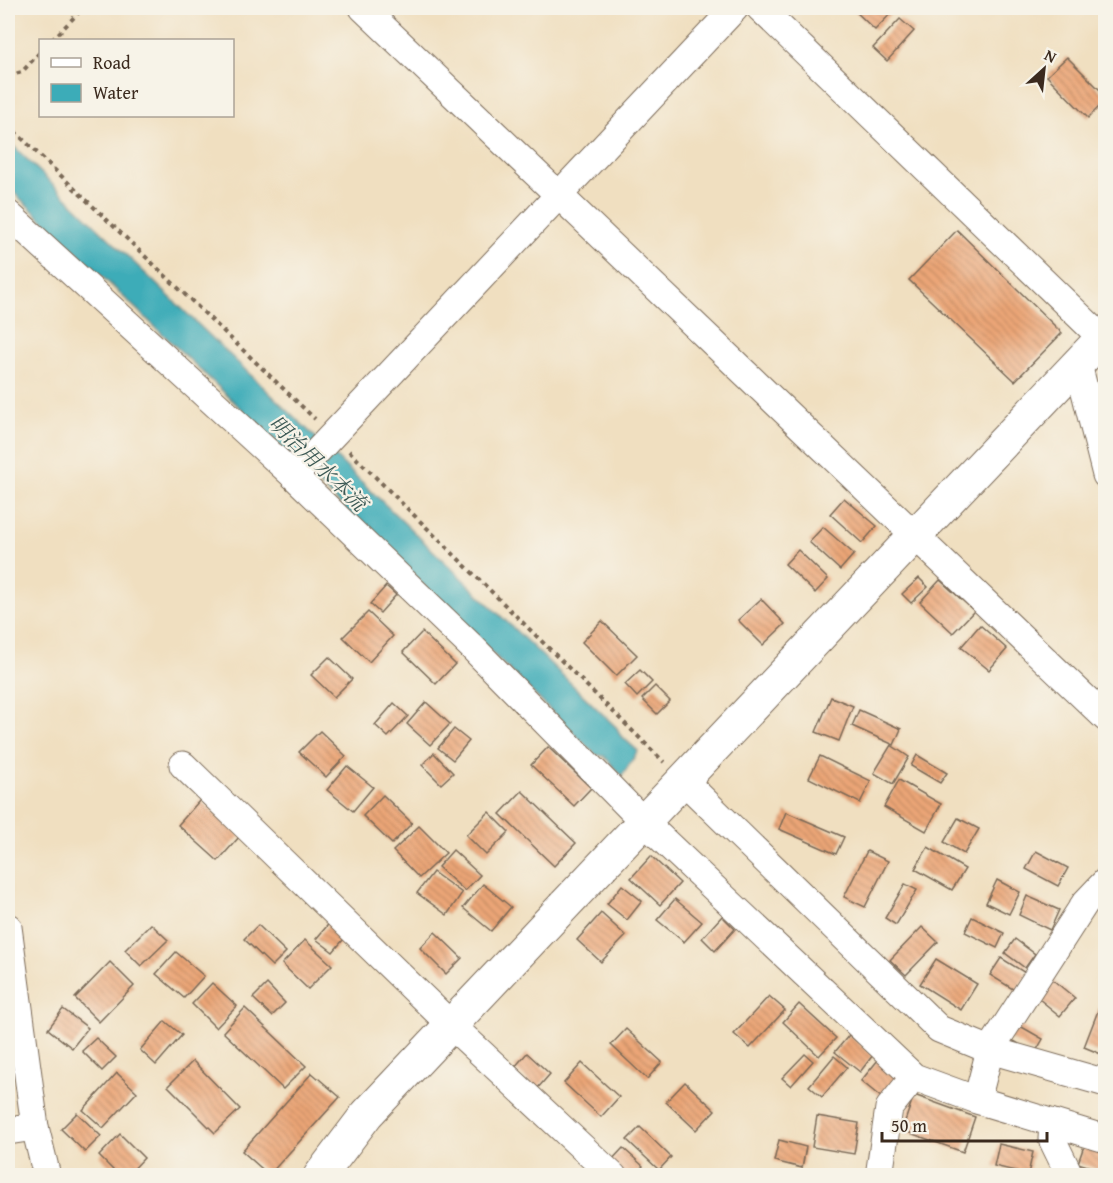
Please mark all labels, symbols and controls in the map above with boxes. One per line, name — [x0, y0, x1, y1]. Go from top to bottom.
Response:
legend — [39, 39, 234, 117]
north arrow — [1014, 39, 1074, 99]
text: N — [1041, 43, 1061, 69]
text: Road — [93, 49, 131, 76]
text: Water — [93, 79, 139, 106]
water label: 明治用水本流 — [262, 408, 376, 520]
scale bar — [882, 1105, 1047, 1143]
text: 50 m — [891, 1112, 927, 1139]

